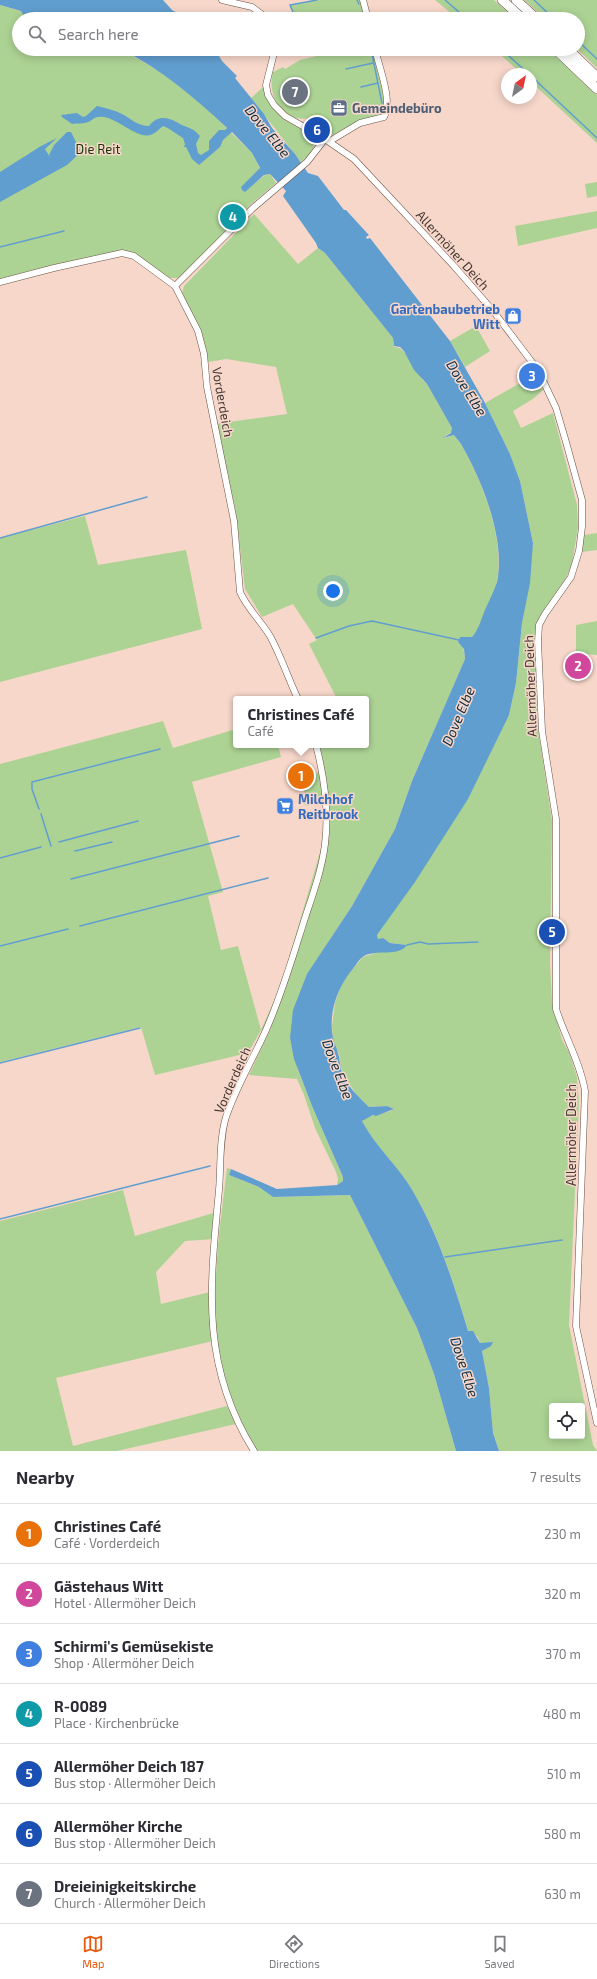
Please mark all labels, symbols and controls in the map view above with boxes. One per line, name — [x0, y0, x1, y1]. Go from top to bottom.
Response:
search box — [12, 12, 585, 56]
icon: search — [26, 23, 48, 45]
text: Search here — [58, 25, 139, 43]
north arrow — [501, 68, 537, 104]
pin: 7 — [282, 77, 308, 107]
office icon: Gemeindebüro — [329, 98, 349, 118]
place label: Gemeindebüro — [352, 100, 442, 116]
water label: Dove Elbe — [242, 101, 295, 161]
pin: 6 — [304, 115, 330, 145]
park label: Die Reit — [76, 141, 120, 157]
pin: 4 — [220, 202, 246, 232]
street label: Allermöher Deich — [413, 207, 493, 293]
place label: Gartenbaubetrieb Witt — [391, 301, 501, 332]
shop icon: Gartenbaubetrieb Witt — [503, 306, 523, 326]
water label: Dove Elbe — [443, 357, 491, 419]
pin: 3 — [519, 361, 545, 391]
street label: Vorderdeich — [209, 366, 237, 438]
your location — [323, 581, 343, 601]
street label: Allermöher Deich — [520, 635, 540, 737]
pin: 2 — [565, 651, 591, 681]
water label: Dove Elbe — [438, 683, 478, 748]
popup — [233, 696, 369, 748]
text: Christines Café — [247, 705, 355, 723]
text: Café — [247, 723, 274, 739]
pin: 1 — [288, 761, 314, 791]
place label: Milchhof Reitbrook — [298, 791, 359, 822]
supermarket icon: Milchhof Reitbrook — [275, 796, 295, 816]
pin: 5 — [539, 917, 565, 947]
water label: Dove Elbe — [319, 1037, 357, 1102]
street label: Vorderdeich — [210, 1044, 254, 1116]
street label: Allermöher Deich — [563, 1084, 579, 1186]
water label: Dove Elbe — [447, 1335, 483, 1400]
map controls — [549, 1403, 585, 1439]
button: locate — [549, 1403, 585, 1439]
text: Nearby — [16, 1467, 74, 1487]
text: 7 results — [530, 1469, 581, 1485]
text: Christines Café — [54, 1517, 161, 1535]
text: 1 — [26, 1526, 32, 1542]
text: 230 m — [544, 1526, 581, 1542]
text: Café · Vorderdeich — [54, 1535, 160, 1551]
text: Gästehaus Witt — [54, 1577, 164, 1595]
text: 2 — [25, 1586, 33, 1602]
text: 320 m — [544, 1586, 581, 1602]
text: Hotel · Allermöher Deich — [54, 1595, 196, 1611]
text: Schirmi's Gemüsekiste — [54, 1637, 214, 1655]
text: 3 — [25, 1646, 33, 1662]
text: 370 m — [545, 1646, 581, 1662]
text: Shop · Allermöher Deich — [54, 1655, 194, 1671]
text: R-0089 — [54, 1697, 107, 1715]
text: 4 — [25, 1706, 33, 1722]
text: 480 m — [543, 1706, 581, 1722]
text: Place · Kirchenbrücke — [54, 1715, 179, 1731]
text: Allermöher Deich 187 — [54, 1757, 204, 1775]
text: 5 — [25, 1766, 33, 1782]
text: 510 m — [547, 1766, 581, 1782]
text: Bus stop · Allermöher Deich — [54, 1775, 216, 1791]
text: Allermöher Kirche — [54, 1817, 182, 1835]
text: 6 — [25, 1826, 33, 1842]
text: 580 m — [544, 1826, 581, 1842]
text: Bus stop · Allermöher Deich — [54, 1835, 216, 1851]
text: Dreieinigkeitskirche — [54, 1877, 196, 1895]
text: 7 — [26, 1886, 32, 1902]
text: 630 m — [544, 1886, 581, 1902]
text: Church · Allermöher Deich — [54, 1895, 206, 1911]
tab: Map — [82, 1933, 104, 1970]
tab: Directions — [269, 1933, 320, 1970]
tab: Saved — [484, 1933, 515, 1970]

